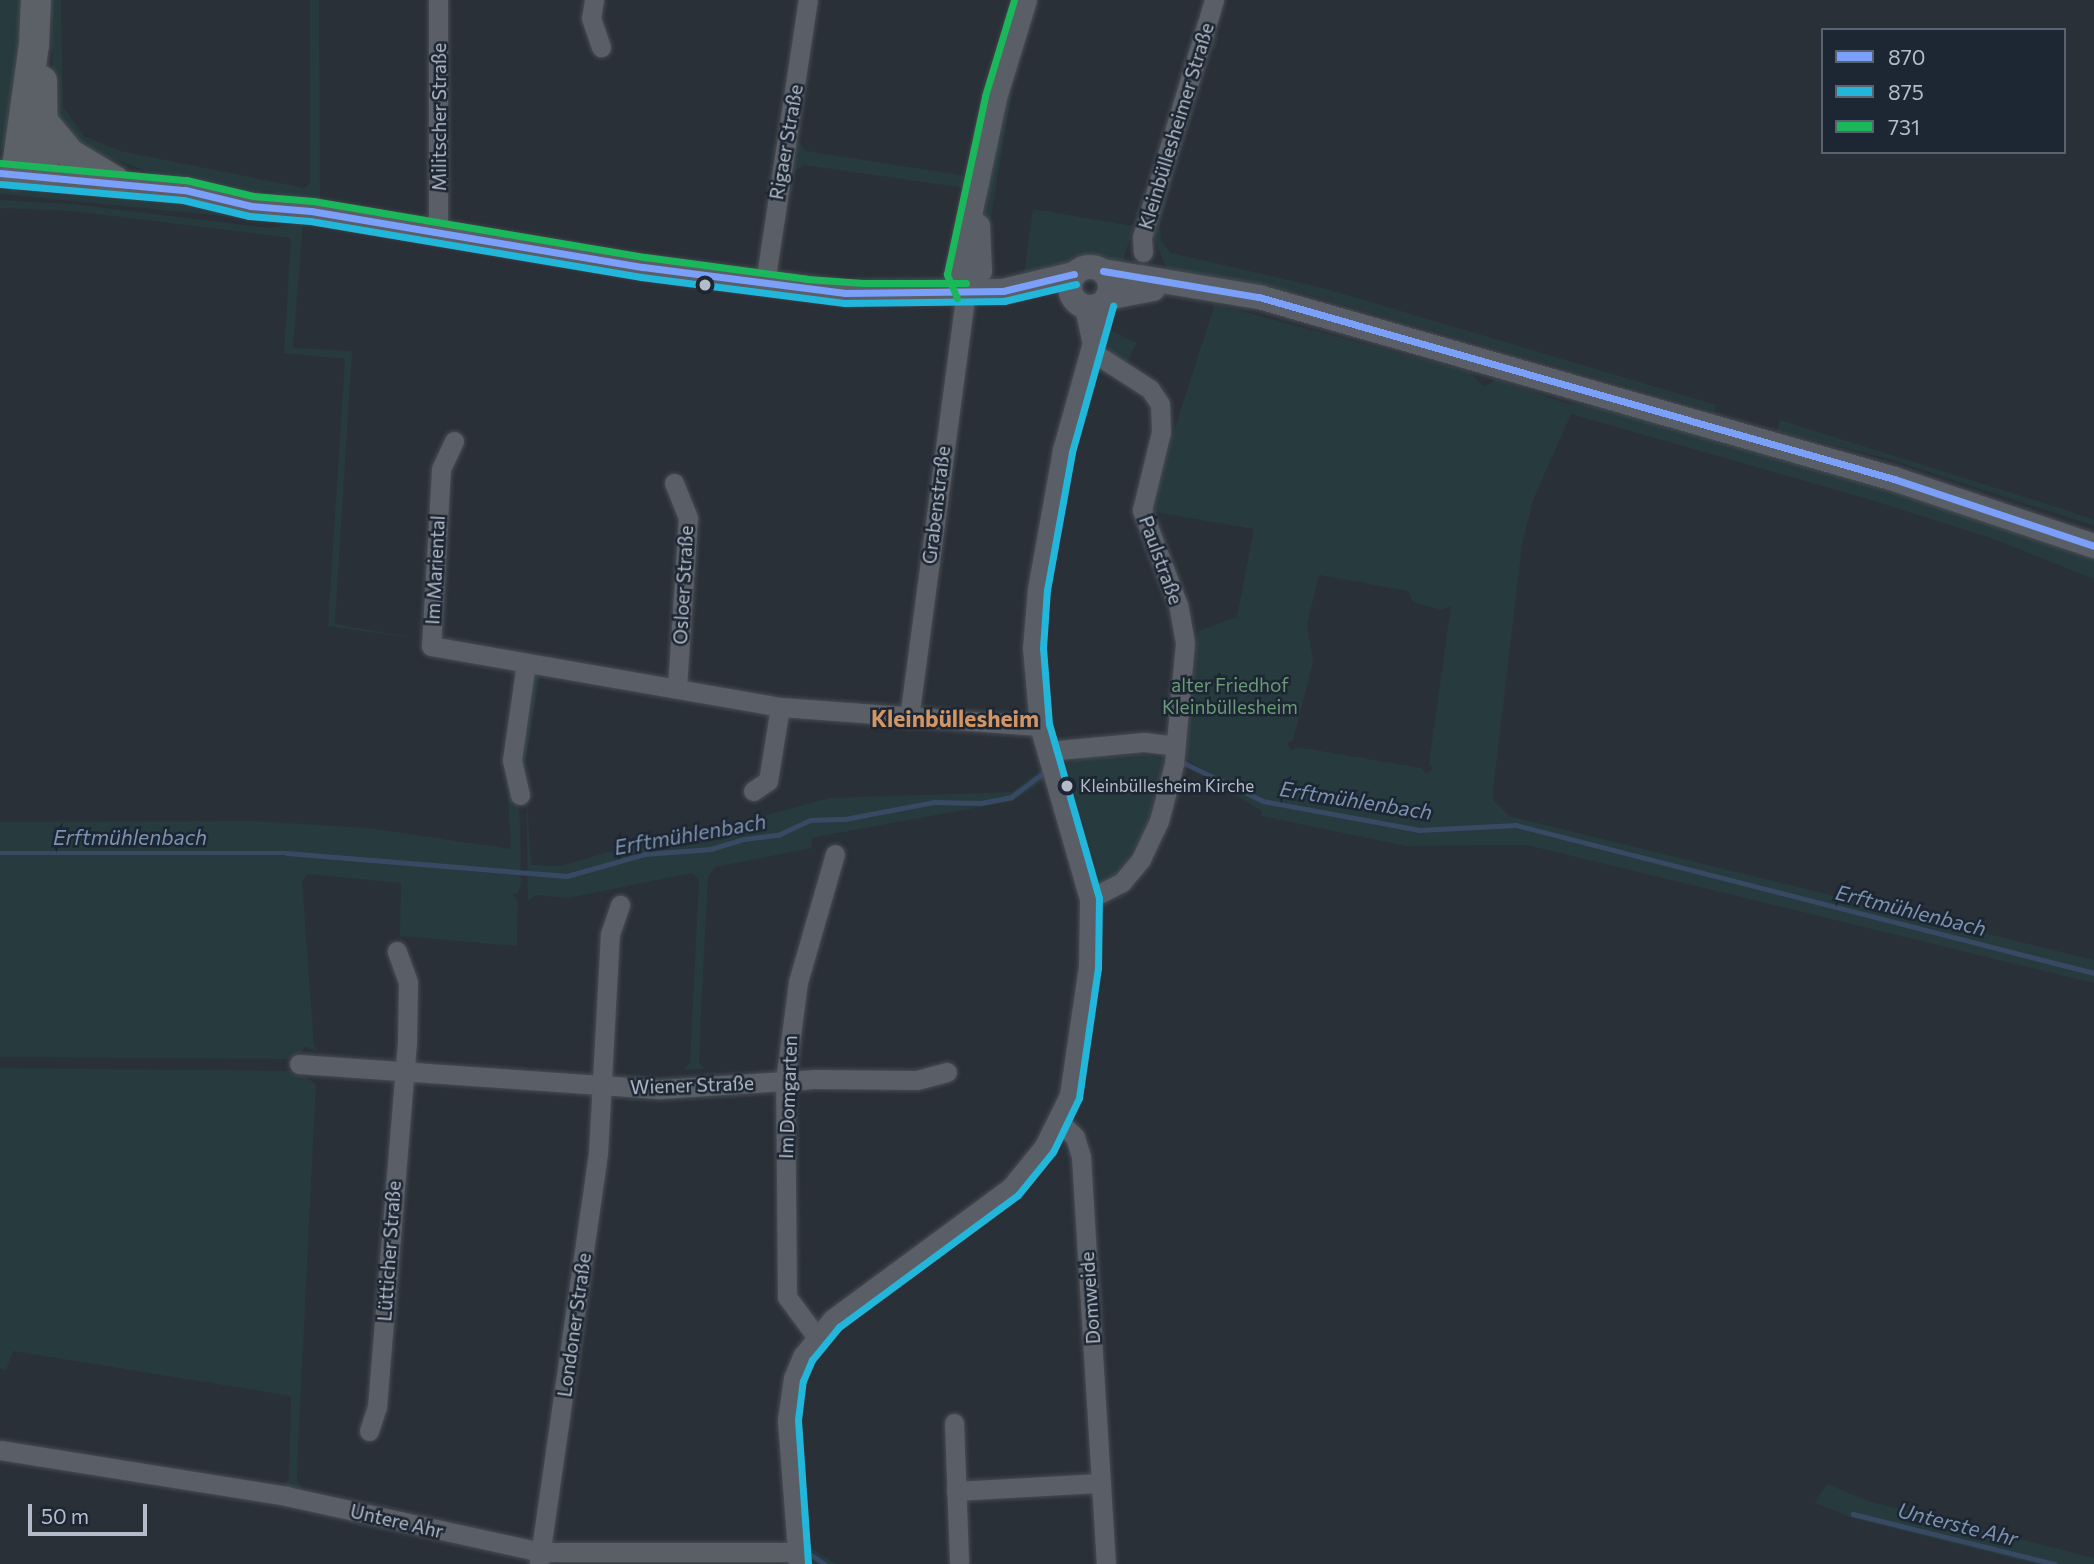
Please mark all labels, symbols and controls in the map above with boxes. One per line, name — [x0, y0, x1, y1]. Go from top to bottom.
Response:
street label: Kleinbüllesheimer Straße — [1134, 20, 1218, 232]
legend — [1821, 28, 2066, 154]
street label: Militscher Straße — [428, 43, 450, 191]
text: 870 — [1888, 44, 1925, 69]
text: 875 — [1888, 79, 1924, 104]
street label: Rigaer Straße — [765, 83, 807, 201]
text: 731 — [1888, 114, 1920, 139]
unlabelled marker — [698, 278, 712, 292]
street label: Grabenstraße — [917, 445, 955, 565]
street label: Paulstraße — [1134, 513, 1188, 607]
street label: Im Mariental — [421, 515, 449, 625]
street label: Osloer Straße — [668, 525, 698, 645]
park label: alter Friedhof Kleinbüllesheim — [1162, 674, 1298, 718]
district label: Kleinbüllesheim — [871, 704, 1039, 732]
place label: Kleinbüllesheim Kirche — [1080, 776, 1254, 796]
water label: Erftmühlenbach — [1278, 776, 1434, 824]
marker: Kleinbüllesheim Kirche — [1060, 779, 1074, 793]
water label: Erftmühlenbach — [612, 808, 768, 860]
water label: Erftmühlenbach — [53, 824, 207, 850]
water label: Erftmühlenbach — [1833, 879, 1989, 941]
street label: Im Domgarten — [774, 1035, 802, 1159]
street label: Wiener Straße — [630, 1071, 754, 1099]
street label: Lütticher Straße — [373, 1180, 405, 1322]
street label: Domweide — [1075, 1251, 1105, 1345]
street label: Londoner Straße — [553, 1252, 595, 1398]
scale bar — [32, 1490, 150, 1534]
water label: Unterste Ahr — [1895, 1497, 2021, 1551]
street label: Untere Ahr — [348, 1499, 446, 1543]
text: 50 m — [41, 1503, 89, 1528]

